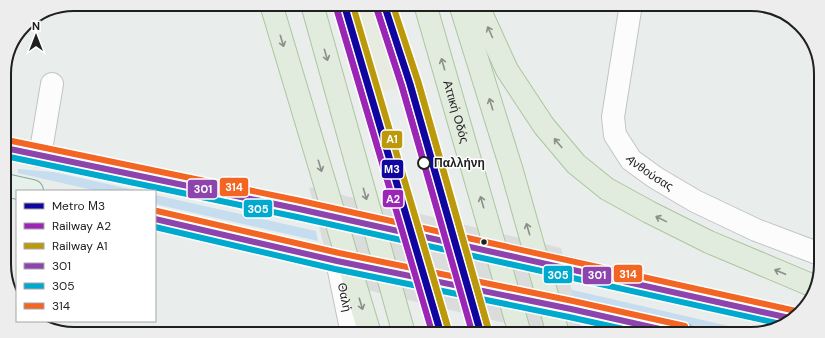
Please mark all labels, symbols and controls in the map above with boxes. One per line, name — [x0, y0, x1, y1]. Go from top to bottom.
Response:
north arrow — [16, 16, 56, 56]
text: N — [32, 19, 40, 33]
one-way arrow — [486, 27, 493, 39]
one-way arrow — [279, 35, 286, 48]
one-way arrow — [323, 48, 330, 61]
one-way arrow — [438, 57, 446, 70]
street label: Αττική Οδός — [439, 78, 473, 145]
one-way arrow — [487, 98, 494, 111]
line badge: A1 — [381, 130, 403, 149]
text: A1 — [386, 132, 398, 146]
one-way arrow — [553, 137, 562, 148]
street label: Ανθούσας — [622, 152, 677, 195]
place label: Παλλήνη — [434, 155, 485, 171]
marker: Παλλήνη — [417, 156, 431, 170]
one-way arrow — [317, 159, 324, 172]
line badge: Μ3 — [381, 159, 404, 179]
text: Μ3 — [384, 162, 400, 176]
line badge: 314 — [219, 177, 249, 197]
line badge: 301 — [187, 179, 218, 199]
text: 314 — [225, 180, 243, 194]
text: 301 — [194, 182, 212, 196]
one-way arrow — [362, 187, 369, 200]
line badge: A2 — [382, 189, 404, 208]
legend — [16, 190, 156, 322]
text: A2 — [386, 192, 400, 206]
one-way arrow — [478, 196, 485, 209]
text: Metro Μ3 — [52, 198, 105, 214]
line badge: 305 — [243, 199, 273, 218]
text: 305 — [247, 202, 269, 216]
one-way arrow — [656, 215, 668, 222]
text: Railway A2 — [52, 218, 111, 234]
one-way arrow — [524, 223, 531, 236]
unlabelled marker — [479, 237, 489, 247]
text: Railway A1 — [52, 238, 108, 254]
text: 301 — [52, 258, 71, 274]
line badge: 314 — [613, 264, 643, 283]
line badge: 305 — [543, 265, 573, 284]
line badge: 301 — [582, 266, 612, 285]
text: 314 — [619, 267, 637, 281]
text: 305 — [547, 268, 569, 282]
text: 301 — [588, 268, 606, 282]
one-way arrow — [774, 268, 786, 275]
text: 305 — [52, 278, 75, 294]
street label: Θαλή — [334, 281, 355, 313]
one-way arrow — [358, 297, 365, 310]
text: 314 — [52, 298, 70, 314]

